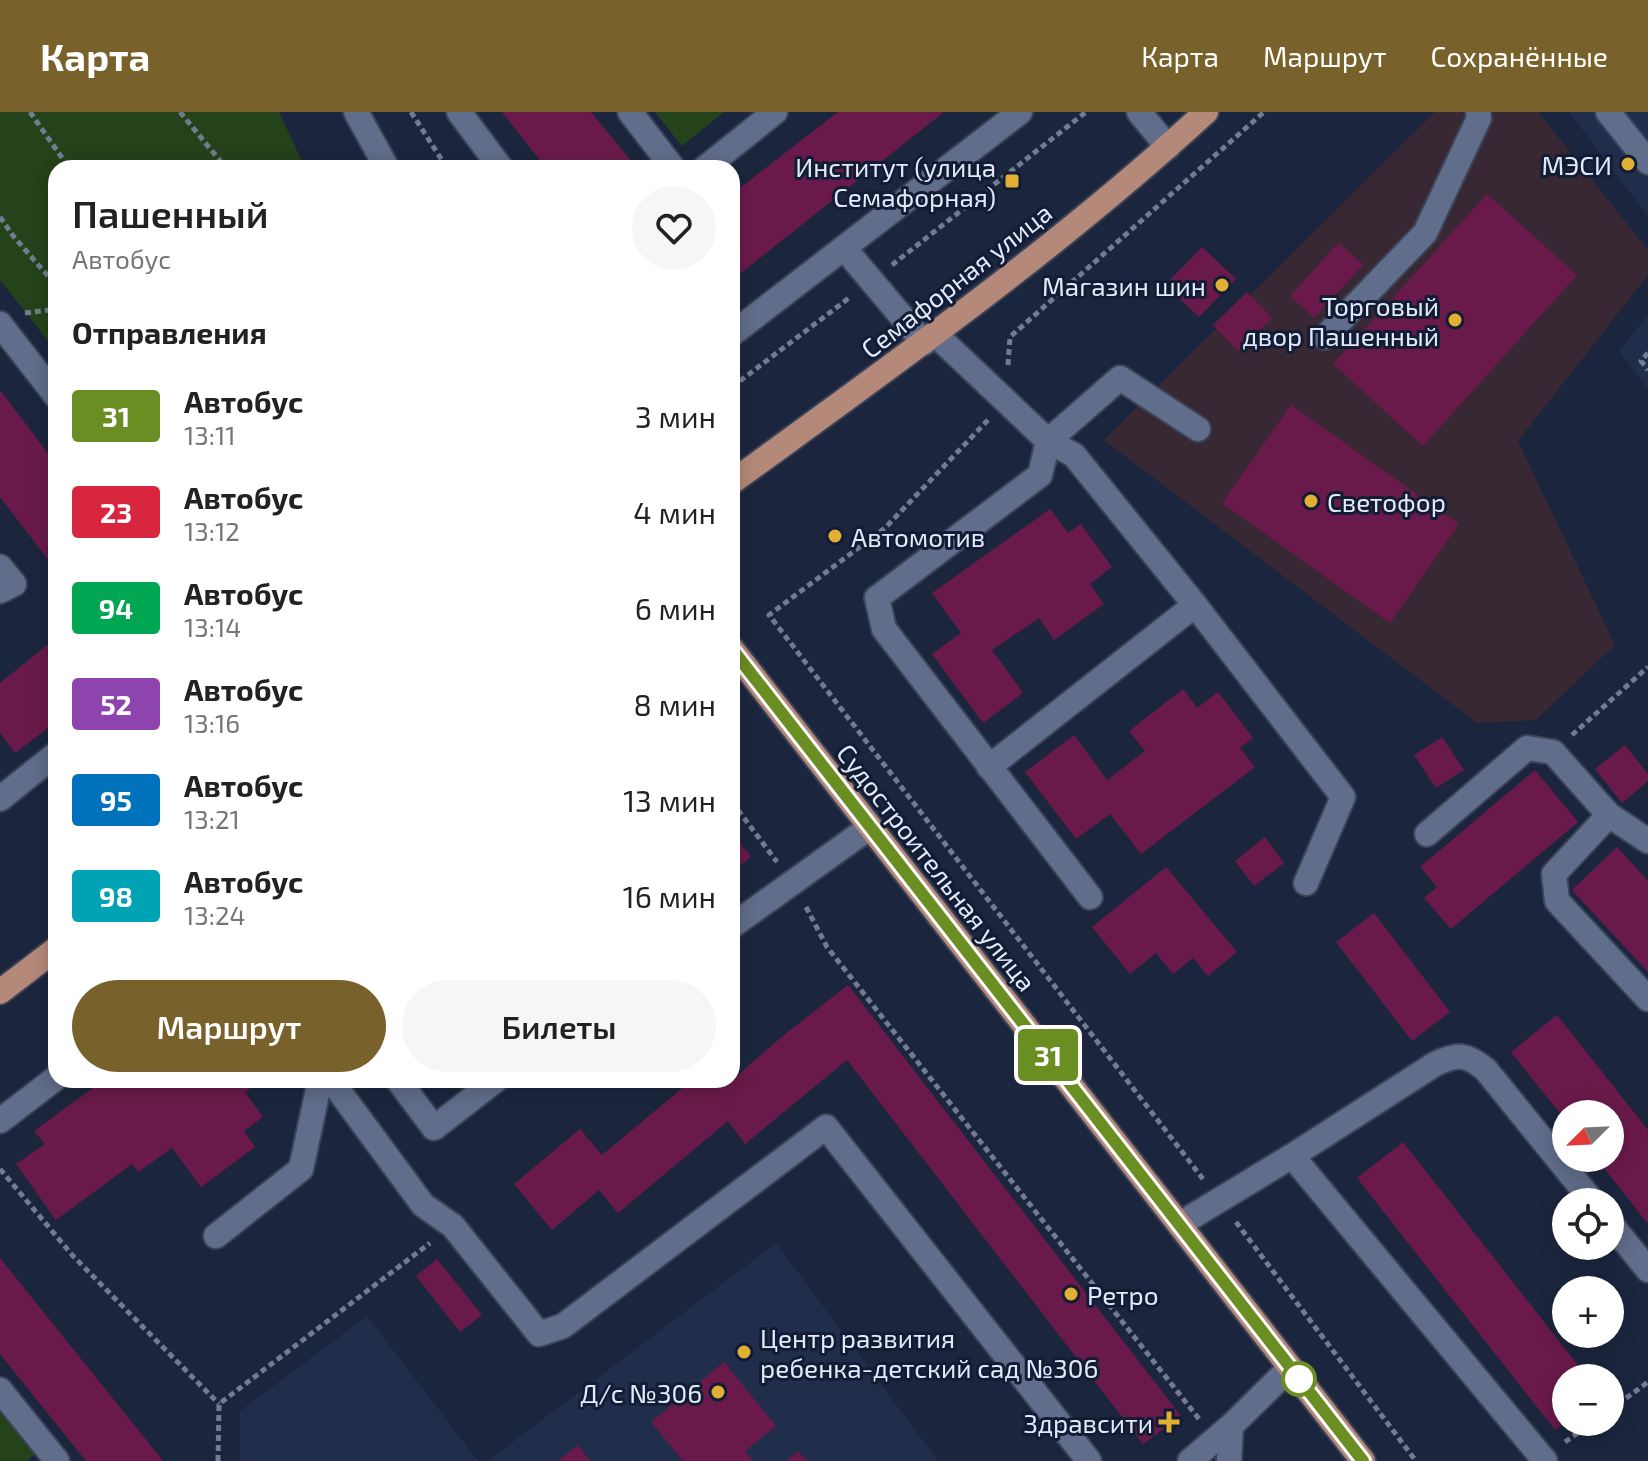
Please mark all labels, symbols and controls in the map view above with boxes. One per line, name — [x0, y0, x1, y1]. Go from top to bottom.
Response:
text: Карта — [40, 33, 150, 79]
text: Карта — [1141, 39, 1219, 73]
text: Маршрут — [1263, 39, 1387, 73]
text: Сохранённые — [1431, 39, 1608, 73]
place label: МЭСИ — [1541, 149, 1612, 180]
place label: Институт (улица Семафорная) — [795, 151, 996, 212]
marker: МЭСИ — [1619, 155, 1637, 173]
marker: Институт (улица Семафорная) — [1003, 172, 1021, 190]
button: heart — [632, 186, 716, 270]
text: Пашенный — [72, 190, 269, 236]
street label: Семафорная улица — [855, 196, 1058, 365]
text: Автобус — [72, 243, 171, 274]
place label: Магазин шин — [1042, 270, 1206, 301]
marker: Магазин шин — [1213, 276, 1231, 294]
place label: Торговый двор Пашенный — [1243, 290, 1439, 351]
marker: Торговый двор Пашенный — [1446, 311, 1464, 329]
text: Отправления — [72, 314, 267, 350]
text: Автобус — [184, 383, 303, 419]
text: 3 мин — [635, 398, 716, 434]
text: 31 — [102, 399, 130, 433]
text: 13:11 — [184, 419, 236, 450]
text: Автобус — [184, 479, 303, 515]
place label: Светофор — [1327, 486, 1446, 517]
marker: Светофор — [1302, 492, 1320, 510]
text: 4 мин — [633, 494, 716, 530]
text: 23 — [100, 495, 132, 529]
text: 13:12 — [184, 515, 240, 546]
place label: Автомотив — [851, 521, 985, 552]
marker: Автомотив — [826, 527, 844, 545]
text: Автобус — [184, 575, 303, 611]
text: 6 мин — [635, 590, 716, 626]
text: 94 — [99, 591, 133, 625]
text: 13:14 — [184, 611, 241, 642]
text: Автобус — [184, 671, 303, 707]
text: 8 мин — [634, 686, 716, 722]
text: 52 — [100, 687, 132, 721]
text: 13:16 — [184, 707, 240, 738]
street label: Судостроительная улица — [830, 737, 1043, 997]
text: Автобус — [184, 767, 303, 803]
text: 13 мин — [623, 782, 716, 818]
text: 95 — [100, 783, 132, 817]
text: 13:21 — [184, 803, 240, 834]
text: Автобус — [184, 863, 303, 899]
text: 16 мин — [623, 878, 716, 914]
text: 98 — [99, 879, 133, 913]
text: 13:24 — [184, 899, 246, 930]
button: Маршрут — [72, 980, 386, 1072]
button: Билеты — [402, 980, 716, 1072]
line badge: 31 — [1012, 1029, 1084, 1081]
text: 31 — [1034, 1038, 1062, 1072]
north arrow — [1552, 1100, 1624, 1172]
map controls — [1552, 1100, 1624, 1436]
button: locate — [1552, 1188, 1624, 1260]
button: + — [1552, 1276, 1624, 1348]
place label: Ретро — [1087, 1279, 1158, 1310]
marker: Ретро — [1062, 1285, 1080, 1303]
place label: Центр развития ребенка-детский сад №306 — [760, 1322, 1098, 1383]
marker: Центр развития ребенка-детский сад №306 — [735, 1343, 753, 1361]
unlabelled marker — [1282, 1362, 1316, 1396]
button: − — [1552, 1364, 1624, 1436]
place label: Д/с №306 — [580, 1377, 702, 1408]
marker: Д/с №306 — [709, 1383, 727, 1401]
place label: Здравсити — [1023, 1407, 1153, 1438]
marker: Здравсити — [1160, 1413, 1178, 1431]

